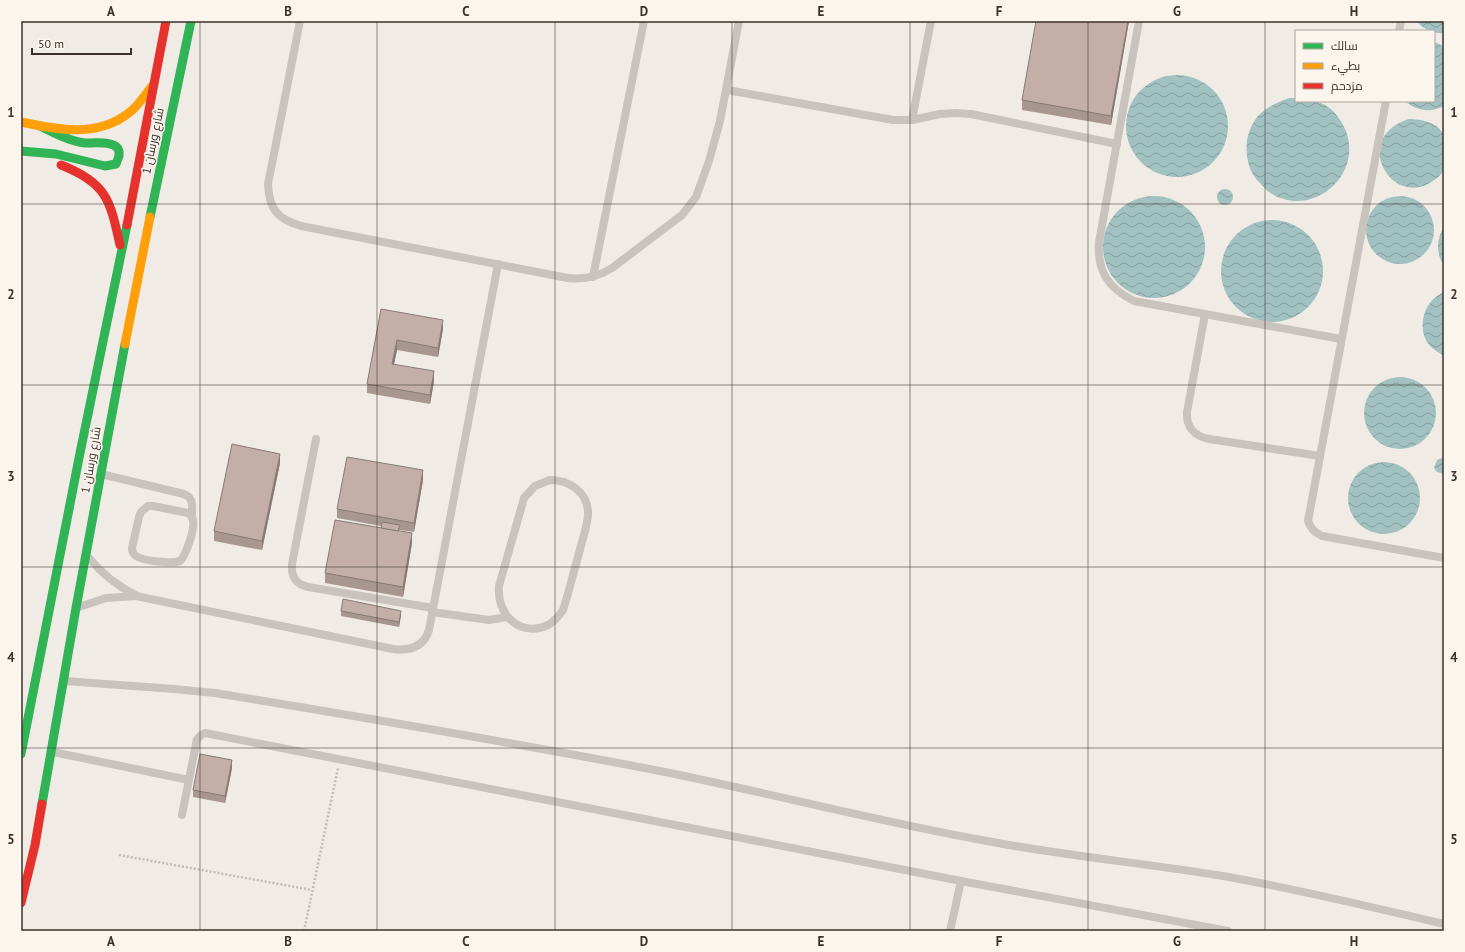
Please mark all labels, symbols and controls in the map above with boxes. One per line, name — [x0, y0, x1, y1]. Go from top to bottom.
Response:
text: A — [107, 3, 115, 20]
text: B — [284, 3, 292, 20]
text: C — [462, 3, 470, 20]
text: D — [640, 3, 648, 20]
text: E — [818, 3, 825, 20]
text: F — [996, 3, 1003, 20]
text: G — [1173, 3, 1181, 20]
text: H — [1350, 3, 1358, 20]
scale bar — [32, 30, 131, 56]
legend — [1295, 30, 1435, 102]
text: 50 m — [38, 36, 64, 51]
text: سالك — [1331, 38, 1358, 53]
text: بطيء — [1331, 58, 1360, 76]
text: مزدحم — [1331, 78, 1363, 94]
text: 1 — [7, 104, 15, 121]
text: 1 — [1450, 104, 1458, 121]
street label: شارع ورسان 1 — [138, 106, 168, 176]
text: 2 — [7, 286, 15, 303]
text: 2 — [1450, 286, 1458, 303]
street label: شارع ورسان 1 — [77, 425, 105, 495]
text: 3 — [7, 468, 15, 485]
text: 3 — [1450, 468, 1458, 485]
text: 4 — [7, 649, 15, 666]
text: 4 — [1450, 649, 1458, 666]
text: 5 — [7, 831, 15, 848]
text: 5 — [1450, 831, 1458, 848]
text: A — [107, 933, 115, 950]
text: B — [284, 933, 292, 950]
text: C — [462, 933, 470, 950]
text: D — [640, 933, 648, 950]
text: E — [818, 933, 825, 950]
text: F — [996, 933, 1003, 950]
text: G — [1173, 933, 1181, 950]
text: H — [1350, 933, 1358, 950]

